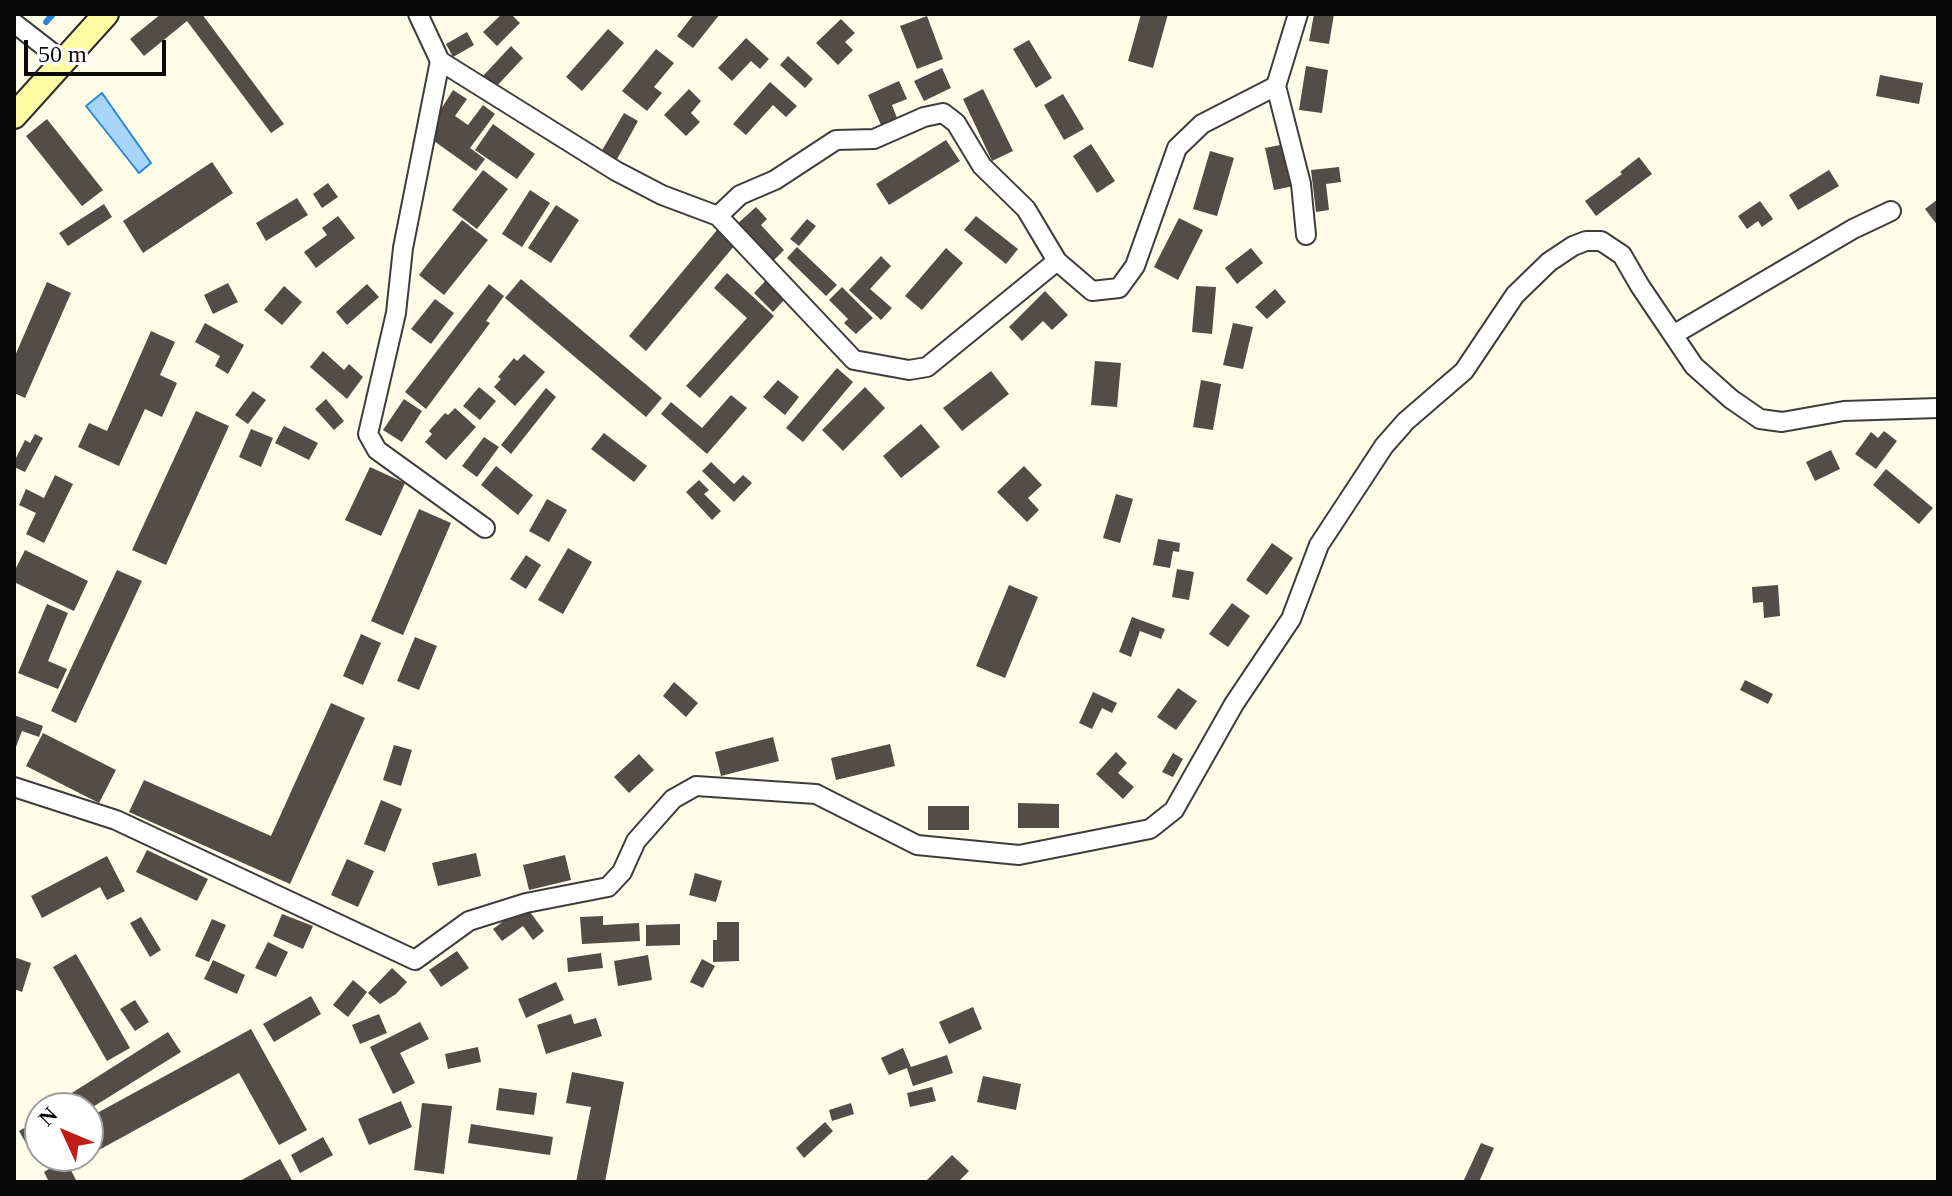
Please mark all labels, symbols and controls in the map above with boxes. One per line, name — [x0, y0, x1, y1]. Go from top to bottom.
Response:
scale bar — [28, 24, 170, 74]
text: 50 m — [38, 41, 87, 67]
north arrow — [24, 1092, 104, 1172]
text: N — [33, 1102, 62, 1131]

